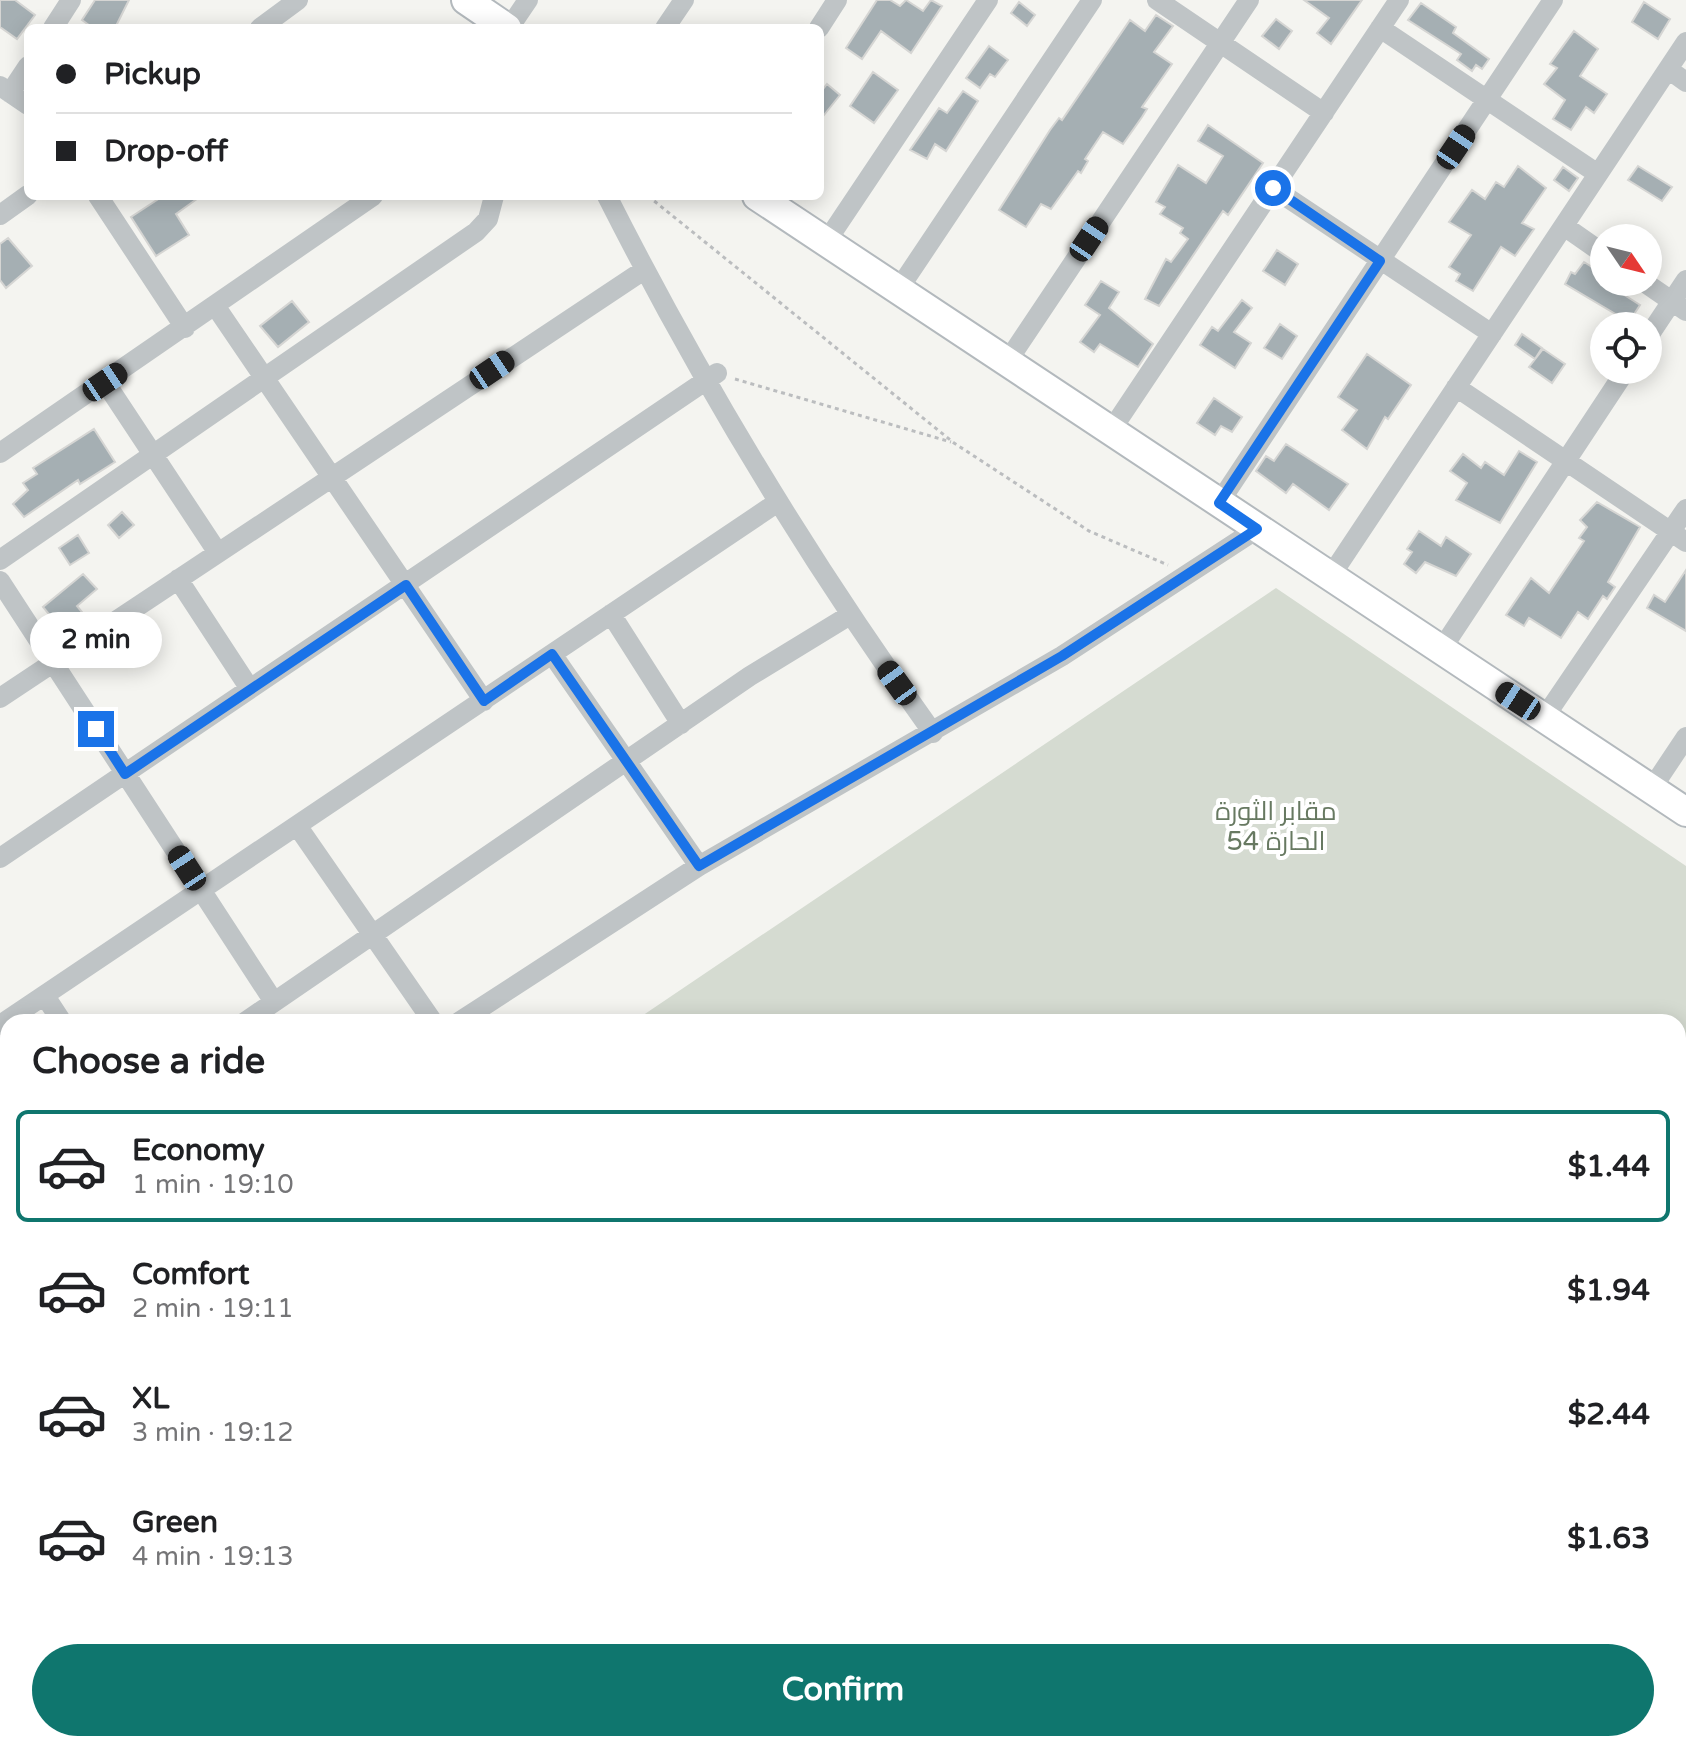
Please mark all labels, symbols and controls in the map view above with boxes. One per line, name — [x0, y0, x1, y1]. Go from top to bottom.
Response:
text: Pickup — [104, 56, 201, 93]
car — [1433, 120, 1479, 174]
text: Drop-off — [104, 133, 228, 170]
route start — [1255, 170, 1291, 206]
car — [1066, 212, 1112, 266]
north arrow — [1590, 224, 1662, 296]
map controls — [1590, 224, 1662, 384]
button: locate — [1590, 312, 1662, 384]
car — [465, 347, 519, 393]
car — [78, 359, 132, 405]
callout: 2 min — [30, 613, 162, 669]
text: 2 min — [61, 624, 131, 655]
car — [873, 657, 921, 709]
car — [1491, 678, 1545, 724]
route end — [78, 711, 114, 747]
park label: مقابر الثورة الحارة 54 — [1215, 796, 1337, 857]
car — [164, 841, 210, 895]
text: Choose a ride — [32, 1040, 265, 1083]
icon: car — [36, 1130, 108, 1202]
text: Economy — [132, 1132, 265, 1169]
text: $1.44 — [1568, 1148, 1650, 1185]
text: 1 min · 19:10 — [132, 1169, 294, 1200]
icon: car — [36, 1254, 108, 1326]
text: Comfort — [132, 1256, 250, 1293]
text: $1.94 — [1567, 1272, 1650, 1309]
text: 2 min · 19:11 — [132, 1293, 294, 1324]
icon: car — [36, 1378, 108, 1450]
text: XL — [132, 1380, 169, 1417]
text: $2.44 — [1568, 1396, 1650, 1433]
text: 3 min · 19:12 — [132, 1417, 294, 1448]
icon: car — [36, 1502, 108, 1574]
text: Green — [132, 1504, 218, 1541]
text: $1.63 — [1567, 1520, 1650, 1557]
text: 4 min · 19:13 — [132, 1541, 294, 1572]
button: Confirm — [32, 1644, 1654, 1736]

